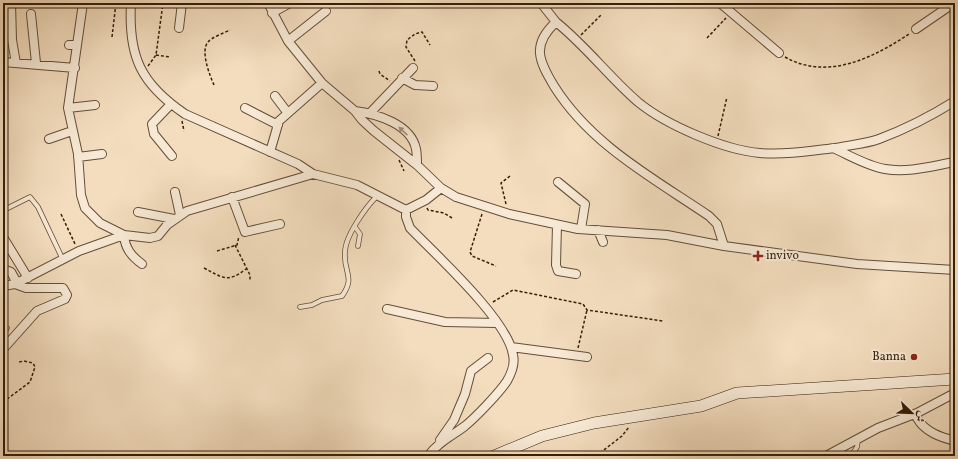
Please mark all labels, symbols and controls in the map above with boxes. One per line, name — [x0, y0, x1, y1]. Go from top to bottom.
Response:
one-way arrow — [398, 126, 408, 135]
place label: invivo — [766, 248, 799, 264]
marker: invivo — [753, 251, 763, 261]
place label: Banna — [872, 349, 906, 365]
marker: Banna — [909, 352, 919, 362]
north arrow — [892, 393, 932, 433]
text: ش — [911, 408, 929, 424]

